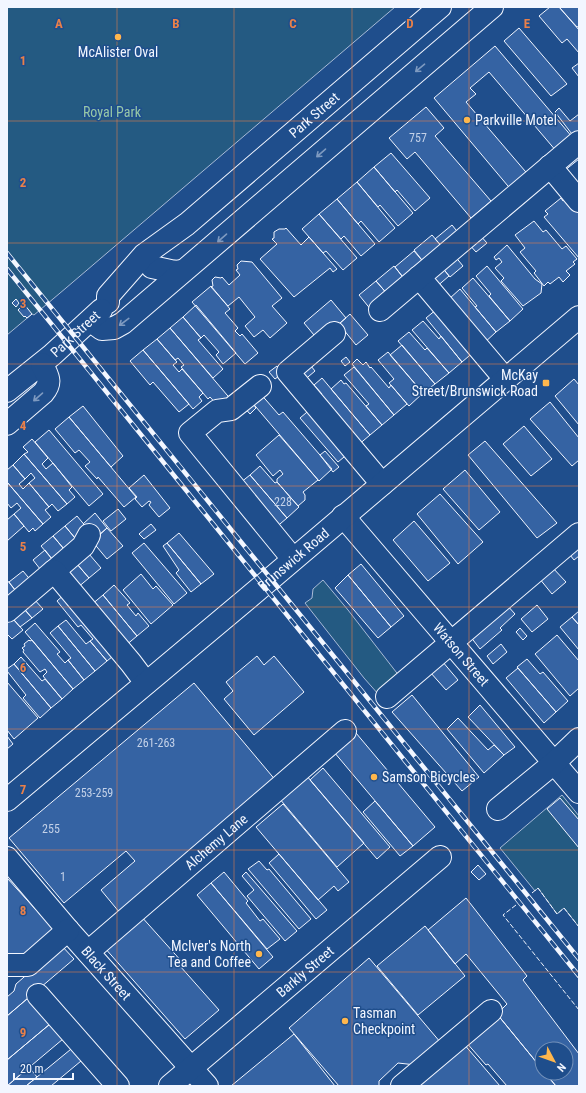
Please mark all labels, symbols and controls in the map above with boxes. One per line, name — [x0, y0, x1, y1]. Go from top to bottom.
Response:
text: A — [55, 16, 63, 31]
text: B — [172, 16, 180, 31]
text: C — [289, 16, 297, 31]
text: D — [406, 16, 414, 31]
text: E — [524, 16, 531, 31]
marker: McAlister Oval — [113, 32, 123, 42]
place label: McAlister Oval — [78, 44, 158, 60]
text: 1 — [20, 53, 26, 68]
one-way arrow — [414, 64, 425, 73]
street label: Park Street — [286, 89, 342, 141]
park label: Royal Park — [83, 104, 142, 120]
place label: Parkville Motel — [475, 112, 557, 128]
marker: Parkville Motel — [462, 115, 472, 125]
house number: 757 — [409, 131, 427, 145]
one-way arrow — [316, 148, 326, 157]
text: 2 — [20, 175, 27, 190]
one-way arrow — [217, 233, 228, 242]
text: 3 — [20, 296, 26, 311]
street label: Park Street — [47, 307, 103, 360]
one-way arrow — [118, 318, 129, 326]
place label: McKay Street/Brunswick Road — [412, 367, 538, 399]
marker: McKay Street/Brunswick Road — [541, 378, 551, 388]
one-way arrow — [33, 392, 43, 401]
text: 4 — [20, 418, 27, 433]
house number: 228 — [274, 495, 292, 509]
street label: Brunswick Road — [255, 525, 332, 594]
text: 5 — [20, 539, 27, 554]
street label: Watson Street — [430, 620, 493, 689]
text: 6 — [20, 660, 27, 675]
house number: 261-263 — [137, 736, 175, 750]
place label: Samson Bicycles — [382, 769, 476, 785]
marker: Samson Bicycles — [369, 772, 379, 782]
text: 7 — [20, 782, 27, 797]
house number: 253-259 — [75, 786, 113, 800]
street label: Alchemy Lane — [182, 810, 251, 873]
house number: 255 — [42, 822, 60, 836]
house number: 1 — [60, 870, 66, 884]
text: 8 — [20, 903, 26, 918]
place label: McIver's North Tea and Coffee — [167, 938, 251, 970]
street label: Black Street — [78, 943, 134, 1003]
street label: Barkly Street — [273, 943, 337, 1000]
marker: McIver's North Tea and Coffee — [254, 949, 264, 959]
place label: Tasman Checkpoint — [353, 1005, 415, 1037]
marker: Tasman Checkpoint — [340, 1016, 350, 1026]
text: 9 — [20, 1025, 26, 1040]
north arrow — [534, 1041, 574, 1081]
scale bar — [14, 1055, 73, 1081]
text: N — [554, 1060, 568, 1074]
text: 20 m — [20, 1062, 44, 1076]

